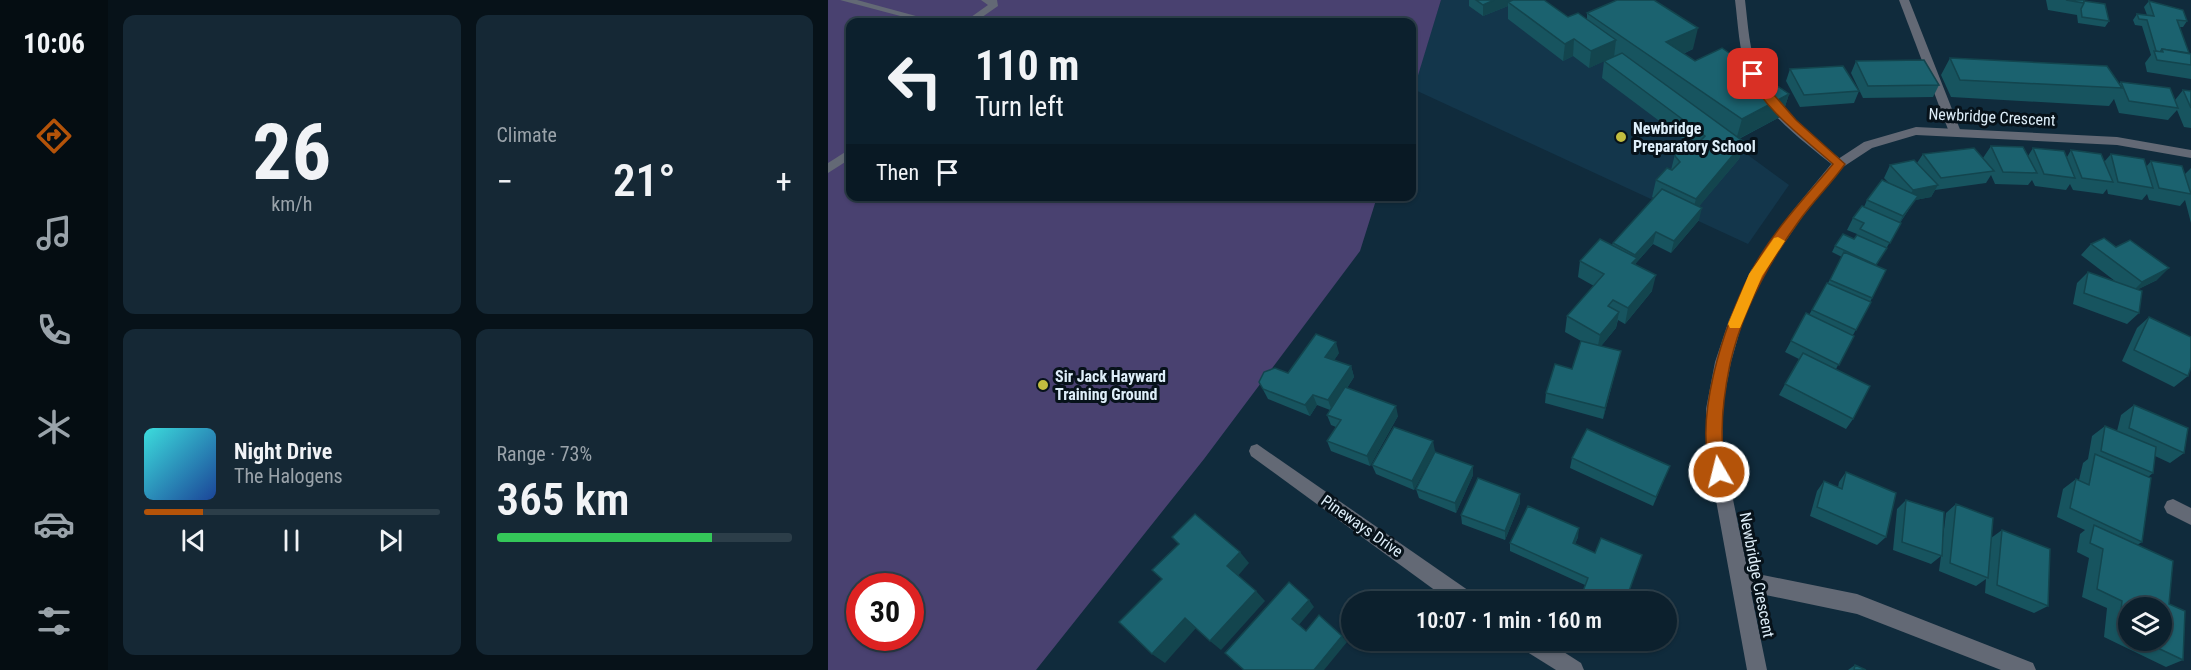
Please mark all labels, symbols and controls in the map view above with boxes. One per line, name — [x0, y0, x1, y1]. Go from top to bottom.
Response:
text: 10:06 — [23, 28, 85, 60]
text: 110 m — [975, 41, 1080, 90]
icon: left — [876, 42, 954, 120]
pin — [1727, 48, 1778, 99]
icon: arrive — [1736, 57, 1769, 90]
text: Turn left — [975, 91, 1064, 123]
street label: Newbridge Crescent — [1928, 104, 2056, 130]
text: 26 — [252, 107, 331, 198]
icon: directions — [33, 115, 75, 157]
place label: Newbridge Preparatory School — [1633, 119, 1756, 156]
text: Climate — [497, 123, 557, 147]
marker: Newbridge Preparatory School — [1614, 130, 1628, 144]
text: 21° — [613, 154, 676, 207]
icon: arrive — [931, 156, 964, 189]
text: Then — [876, 160, 919, 185]
text: − — [497, 162, 513, 201]
text: + — [776, 162, 792, 201]
text: km/h — [271, 192, 312, 216]
icon: music — [33, 212, 75, 254]
icon: phone — [33, 309, 75, 351]
place label: Sir Jack Hayward Training Ground — [1055, 367, 1166, 404]
marker: Sir Jack Hayward Training Ground — [1036, 378, 1050, 392]
icon: climate — [33, 406, 75, 448]
text: Night Drive — [234, 439, 332, 464]
position arrow — [1687, 440, 1751, 504]
text: Range · 73% — [497, 442, 592, 466]
text: The Halogens — [234, 464, 343, 488]
text: 365 km — [497, 473, 630, 526]
street label: Pineways Drive — [1318, 491, 1406, 561]
icon: car — [33, 503, 75, 545]
street label: Newbridge Crescent — [1736, 511, 1779, 640]
icon: previous — [177, 524, 210, 557]
icon: pause — [275, 524, 308, 557]
icon: next — [374, 524, 407, 557]
speed limit sign: 30 — [846, 573, 924, 651]
map controls — [2118, 597, 2172, 651]
button: layers — [2118, 597, 2172, 651]
icon: filters — [33, 600, 75, 642]
text: 10:07 · 1 min · 160 m — [1416, 608, 1602, 633]

